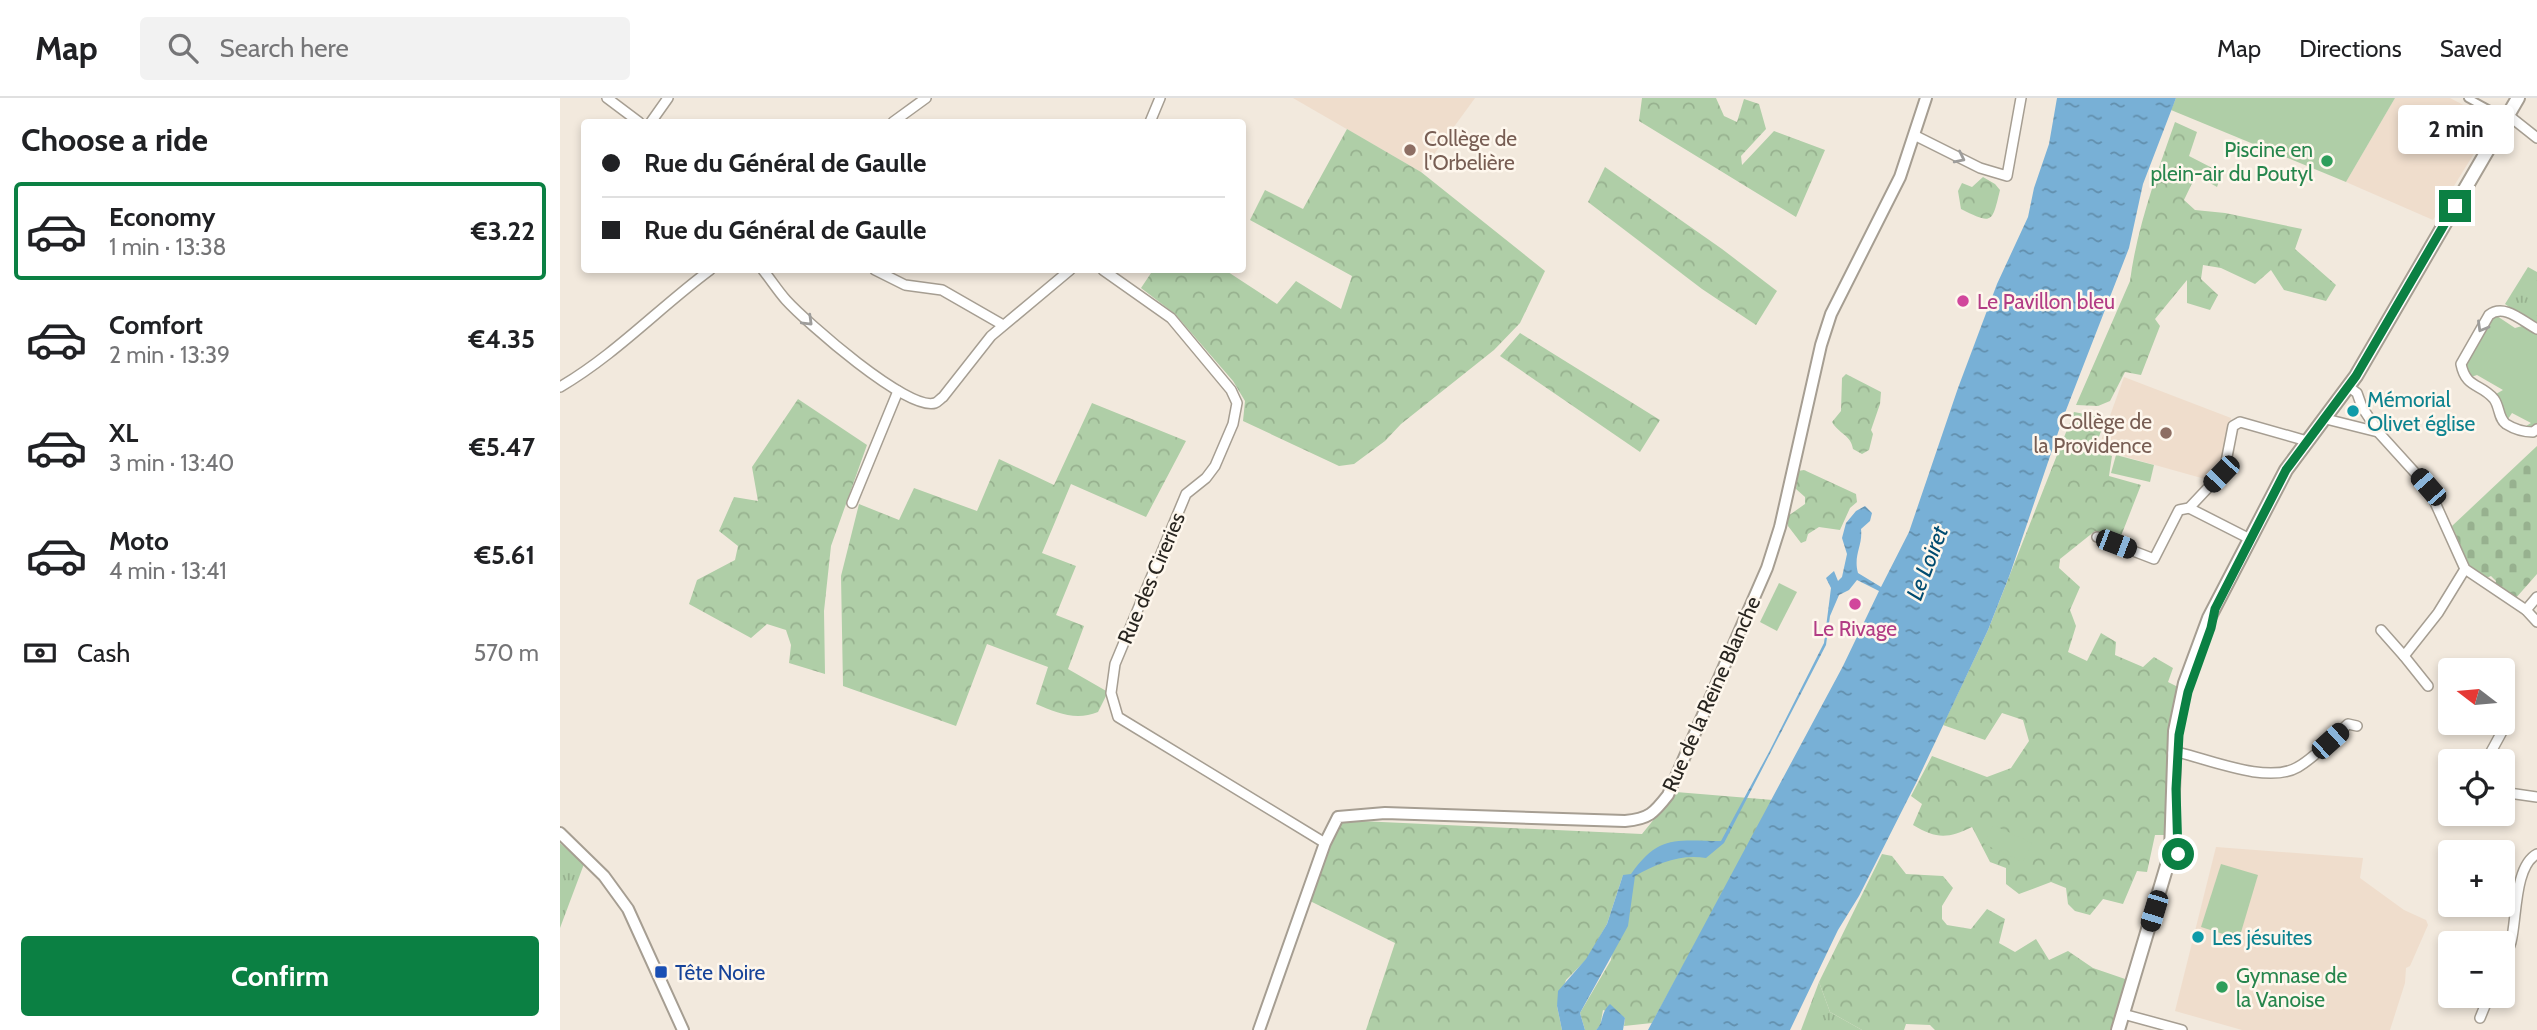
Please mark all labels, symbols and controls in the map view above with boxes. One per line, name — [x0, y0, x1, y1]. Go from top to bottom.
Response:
search box — [140, 17, 630, 80]
text: Map — [35, 28, 98, 68]
icon: search — [164, 29, 202, 67]
text: Search here — [220, 32, 349, 64]
text: Map — [2217, 34, 2261, 63]
text: Directions — [2299, 34, 2402, 63]
text: Saved — [2440, 34, 2502, 63]
callout: 2 min — [2397, 105, 2513, 154]
text: 2 min — [2428, 115, 2484, 143]
text: Choose a ride — [21, 120, 208, 159]
place label: Collège de l'Orbelière — [1424, 126, 1517, 175]
place label: Piscine en plein-air du Poutyl — [2150, 137, 2313, 186]
marker: Collège de l'Orbelière — [1402, 142, 1418, 158]
text: Rue du Général de Gaulle — [644, 147, 926, 179]
one-way arrow — [1953, 150, 1965, 164]
marker: Piscine en plein-air du Poutyl — [2319, 153, 2335, 169]
route end — [2439, 190, 2471, 222]
icon: car — [25, 200, 88, 263]
text: Economy — [109, 201, 215, 233]
text: Rue du Général de Gaulle — [644, 214, 926, 246]
text: €3.22 — [471, 215, 535, 247]
text: 1 min · 13:38 — [109, 233, 227, 261]
place label: Le Pavillon bleu — [1977, 289, 2115, 314]
marker: Le Pavillon bleu — [1955, 293, 1971, 309]
icon: car — [25, 308, 88, 371]
text: Comfort — [109, 309, 203, 341]
one-way arrow — [800, 312, 813, 325]
one-way arrow — [2478, 319, 2491, 332]
text: €4.35 — [468, 323, 535, 355]
text: 2 min · 13:39 — [109, 341, 230, 369]
place label: Mémorial Olivet église — [2367, 387, 2475, 436]
marker: Mémorial Olivet église — [2345, 403, 2361, 419]
place label: Collège de la Providence — [2034, 409, 2152, 458]
icon: car — [25, 416, 88, 479]
text: XL — [109, 417, 138, 449]
marker: Collège de la Providence — [2158, 425, 2174, 441]
text: €5.47 — [469, 431, 535, 463]
text: 3 min · 13:40 — [109, 449, 234, 477]
car — [2199, 452, 2244, 496]
car — [2407, 464, 2450, 510]
street label: Rue des Cireries — [1112, 508, 1190, 648]
water label: Le Loiret — [1900, 521, 1954, 604]
icon: car — [25, 524, 88, 587]
text: Moto — [109, 525, 169, 557]
car — [2093, 527, 2140, 561]
text: €5.61 — [474, 539, 535, 571]
text: 4 min · 13:41 — [109, 557, 227, 585]
street label: Rue de la Reine Blanche — [1657, 592, 1765, 796]
marker: Le Rivage — [1847, 596, 1863, 612]
place label: Le Rivage — [1813, 616, 1897, 641]
icon: cash — [21, 634, 59, 672]
text: Cash — [77, 637, 130, 669]
text: 570 m — [474, 639, 539, 667]
north arrow — [2438, 658, 2515, 735]
map controls — [2438, 658, 2515, 1008]
car — [2308, 719, 2353, 763]
button: locate — [2438, 749, 2515, 826]
route start — [2162, 838, 2194, 870]
button: + — [2438, 840, 2515, 917]
car — [2138, 888, 2171, 934]
place label: Les jésuites — [2212, 925, 2313, 951]
marker: Les jésuites — [2190, 929, 2206, 945]
button: − — [2438, 931, 2515, 1008]
button: Confirm — [21, 936, 539, 1016]
place label: Tête Noire — [675, 960, 766, 985]
place label: Gymnase de la Vanoise — [2236, 963, 2347, 1012]
marker: Tête Noire — [653, 964, 669, 980]
marker: Gymnase de la Vanoise — [2214, 979, 2230, 995]

